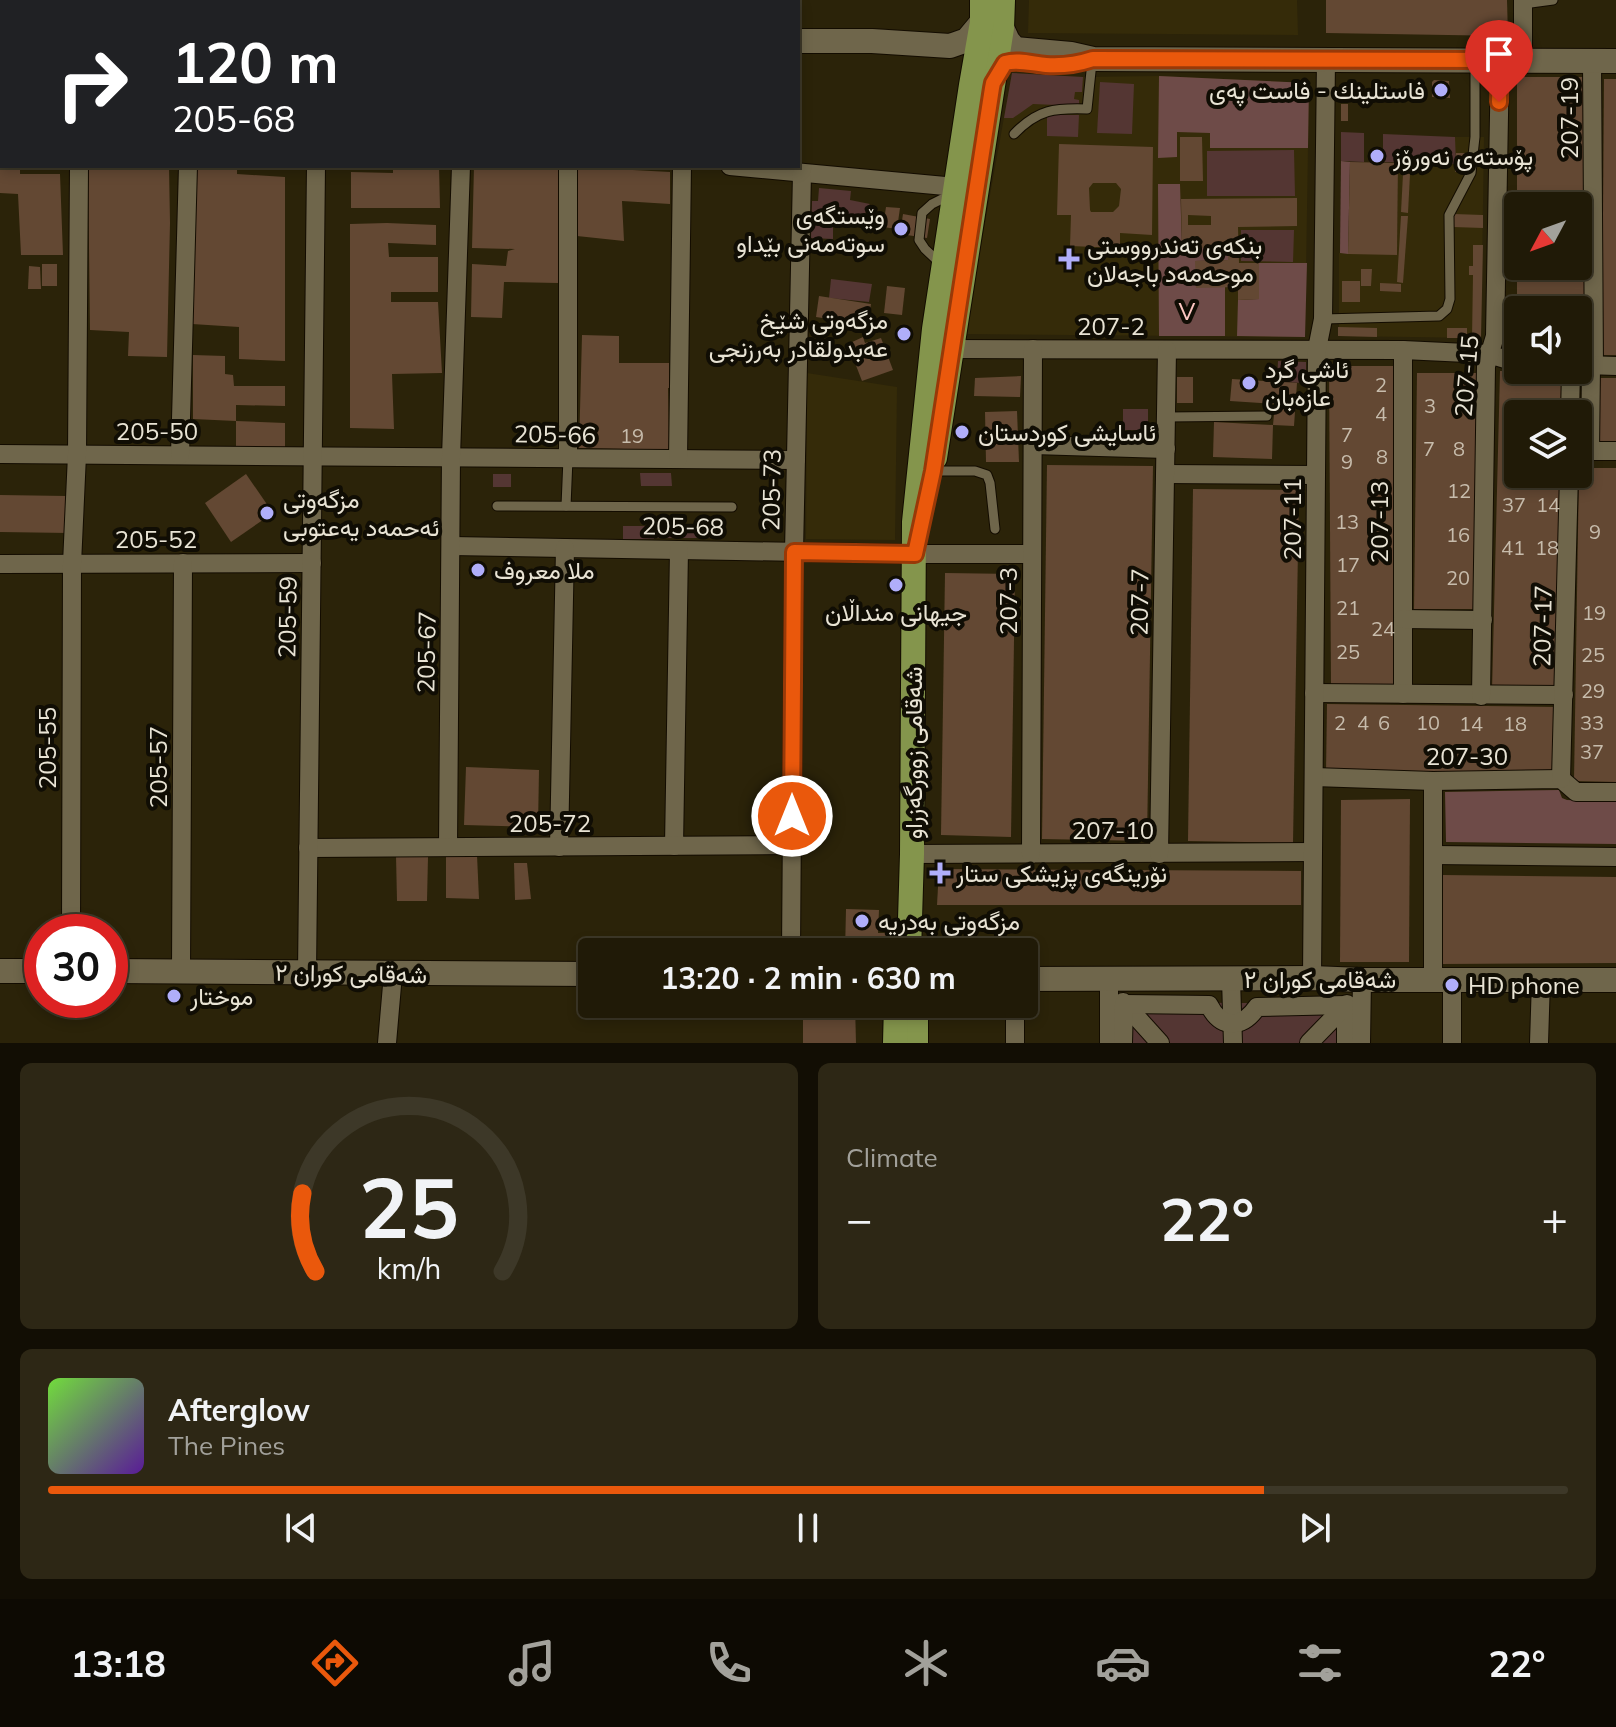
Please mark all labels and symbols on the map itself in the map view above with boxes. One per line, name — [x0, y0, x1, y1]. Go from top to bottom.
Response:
pin — [1465, 20, 1533, 102]
place label: فاستلینك - فاست په‌ی — [1209, 75, 1425, 107]
street label: 207-19 — [1554, 77, 1584, 159]
marker: فاستلینك - فاست په‌ی — [1432, 81, 1450, 99]
place label: پۆسته‌ی نه‌ورۆز — [1392, 141, 1533, 173]
marker: پۆسته‌ی نه‌ورۆز — [1368, 147, 1386, 165]
north arrow — [1504, 192, 1592, 280]
place label: وێستگەی سوتەمەنی بێداو — [736, 200, 885, 259]
marker: وێستگەی سوتەمەنی بێداو — [892, 220, 910, 238]
place label: بنکەی تەندرووستی موحەمەد باجەلان — [1087, 230, 1262, 289]
marker: بنکەی تەندرووستی موحەمەد باجەلان — [1058, 248, 1080, 270]
park label: V — [1179, 296, 1196, 326]
place label: مزگەوتی شێخ عەبدولقادر بەرزنجی — [709, 305, 888, 364]
street label: 207-2 — [1077, 311, 1145, 341]
marker: مزگەوتی شێخ عەبدولقادر بەرزنجی — [895, 325, 913, 343]
street label: 207-15 — [1447, 334, 1485, 418]
place label: ئاشی گرد عازه‌بان — [1265, 354, 1349, 413]
house number: 2 — [1375, 372, 1387, 397]
marker: ئاشی گرد عازه‌بان — [1240, 374, 1258, 392]
house number: 3 — [1424, 393, 1436, 418]
house number: 4 — [1375, 401, 1387, 426]
street label: 205-50 — [116, 416, 198, 446]
place label: ئاسایشی كوردستان — [978, 417, 1156, 448]
street label: 205-66 — [514, 418, 596, 450]
house number: 7 — [1341, 422, 1353, 447]
house number: 19 — [620, 423, 644, 448]
marker: ئاسایشی كوردستان — [953, 423, 971, 441]
house number: 7 — [1423, 436, 1435, 461]
house number: 8 — [1453, 436, 1465, 461]
house number: 8 — [1376, 444, 1388, 469]
street label: 205-73 — [755, 449, 787, 531]
house number: 9 — [1341, 449, 1353, 474]
street label: 207-11 — [1277, 478, 1307, 560]
house number: 12 — [1447, 478, 1471, 503]
street label: 207-13 — [1364, 481, 1394, 563]
place label: مزگەوتی ئەحمەد یەعتوبی — [283, 484, 439, 543]
house number: 37 — [1502, 492, 1526, 517]
house number: 14 — [1536, 492, 1560, 517]
marker: مزگەوتی ئەحمەد یەعتوبی — [258, 504, 276, 522]
house number: 13 — [1335, 509, 1359, 534]
street label: 205-68 — [642, 510, 724, 542]
house number: 9 — [1589, 519, 1601, 544]
house number: 16 — [1446, 522, 1470, 547]
street label: 205-52 — [115, 524, 197, 554]
house number: 41 — [1501, 535, 1525, 560]
house number: 18 — [1535, 535, 1559, 560]
house number: 17 — [1336, 552, 1360, 577]
place label: ملا معروف — [494, 555, 594, 586]
marker: ملا معروف — [469, 561, 487, 579]
house number: 20 — [1446, 565, 1470, 590]
street label: 207-3 — [993, 567, 1023, 635]
street label: 207-7 — [1123, 568, 1155, 636]
street label: 205-59 — [271, 576, 303, 658]
marker: جیهانی منداڵان — [887, 576, 905, 594]
street label: 207-17 — [1526, 585, 1558, 667]
house number: 21 — [1336, 595, 1360, 620]
place label: جیهانی منداڵان — [825, 597, 967, 628]
house number: 19 — [1582, 600, 1606, 625]
street label: 205-67 — [410, 611, 442, 693]
house number: 24 — [1371, 616, 1395, 641]
house number: 25 — [1336, 639, 1360, 664]
house number: 25 — [1581, 642, 1605, 667]
street label: شەقامی زوورگەزراو — [898, 667, 929, 839]
house number: 29 — [1581, 678, 1605, 703]
street label: 205-55 — [32, 707, 62, 789]
house number: 2 — [1334, 710, 1346, 735]
house number: 4 — [1357, 710, 1369, 735]
house number: 6 — [1378, 710, 1390, 735]
house number: 10 — [1416, 710, 1440, 735]
house number: 33 — [1580, 710, 1604, 735]
house number: 14 — [1459, 711, 1483, 736]
house number: 18 — [1503, 711, 1527, 736]
street label: 205-57 — [143, 726, 173, 808]
house number: 37 — [1580, 739, 1604, 764]
street label: 207-30 — [1426, 741, 1508, 771]
position arrow — [750, 774, 834, 858]
street label: 205-72 — [509, 808, 591, 838]
street label: 207-10 — [1072, 815, 1154, 845]
place label: نۆرینگەی پزیشکی ستار — [955, 858, 1167, 890]
marker: نۆرینگەی پزیشکی ستار — [931, 864, 949, 882]
place label: مزگه‌وتی به‌دریه — [878, 906, 1020, 937]
marker: مزگه‌وتی به‌دریه — [853, 912, 871, 930]
speed limit sign: 30 — [24, 914, 128, 1018]
street label: شەقامی کوران ٢ — [275, 957, 427, 990]
street label: شەقامی کوران ٢ — [1244, 964, 1396, 995]
place label: HD phone — [1468, 970, 1580, 1000]
marker: HD phone — [1443, 976, 1461, 994]
place label: موختار — [189, 981, 253, 1012]
marker: موختار — [165, 987, 183, 1005]

